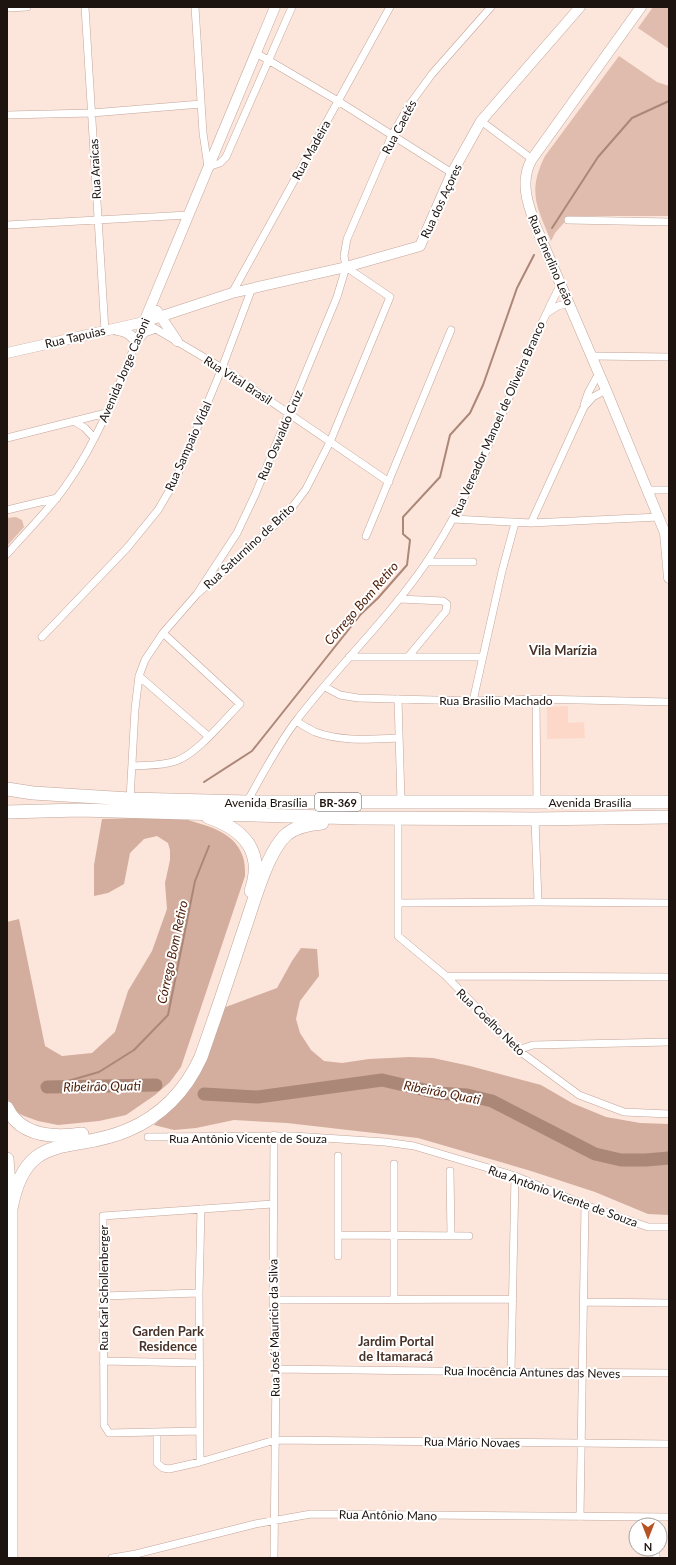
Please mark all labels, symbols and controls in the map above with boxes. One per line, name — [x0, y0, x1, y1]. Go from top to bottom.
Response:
street label: Rua Caetés — [379, 97, 419, 157]
street label: Rua Madeira — [288, 117, 334, 183]
street label: Rua Araícas — [86, 138, 104, 200]
street label: Rua dos Açores — [417, 161, 465, 241]
street label: Rua Emerlino Leão — [525, 212, 577, 308]
street label: Avenida Jorge Casoni — [95, 315, 153, 424]
street label: Rua Vereador Manoel de Oliveira Branco — [448, 319, 548, 519]
street label: Rua Tapuias — [43, 323, 107, 351]
street label: Rua Vital Brasil — [201, 352, 275, 408]
street label: Rua Oswaldo Cruz — [254, 387, 306, 483]
street label: Rua Sampaio Vidal — [161, 399, 215, 493]
street label: Rua Saturnino de Brito — [200, 500, 298, 592]
water label: Córrego Bom Retiro — [321, 558, 402, 648]
district label: Vila Marízia — [528, 642, 597, 658]
street label: Rua Brasilio Machado — [439, 693, 553, 708]
road number: BR-369 — [315, 793, 361, 811]
street label: Avenida Brasília — [224, 795, 308, 810]
street label: Avenida Brasília — [548, 795, 632, 810]
water label: Córrego Bom Retiro — [153, 899, 191, 1005]
street label: Rua Coelho Neto — [453, 985, 529, 1059]
water label: Ribeirão Quati — [63, 1077, 142, 1095]
water label: Ribeirão Quati — [402, 1077, 482, 1107]
street label: Rua Antônio Vicente de Souza — [169, 1131, 327, 1146]
street label: Rua Antônio Vicente de Souza — [486, 1162, 640, 1230]
street label: Rua Karl Schollenberger — [96, 1225, 111, 1351]
street label: Rua José Maurício da Silva — [265, 1259, 283, 1397]
district label: Garden Park Residence — [132, 1323, 204, 1354]
district label: Jardim Portal de Itamaracá — [358, 1333, 434, 1364]
street label: Rua Inocência Antunes das Neves — [444, 1363, 620, 1381]
street label: Rua Mário Novaes — [424, 1434, 520, 1450]
street label: Rua Antônio Mano — [339, 1507, 437, 1523]
north arrow — [628, 1517, 668, 1557]
text: N — [644, 1541, 652, 1554]

